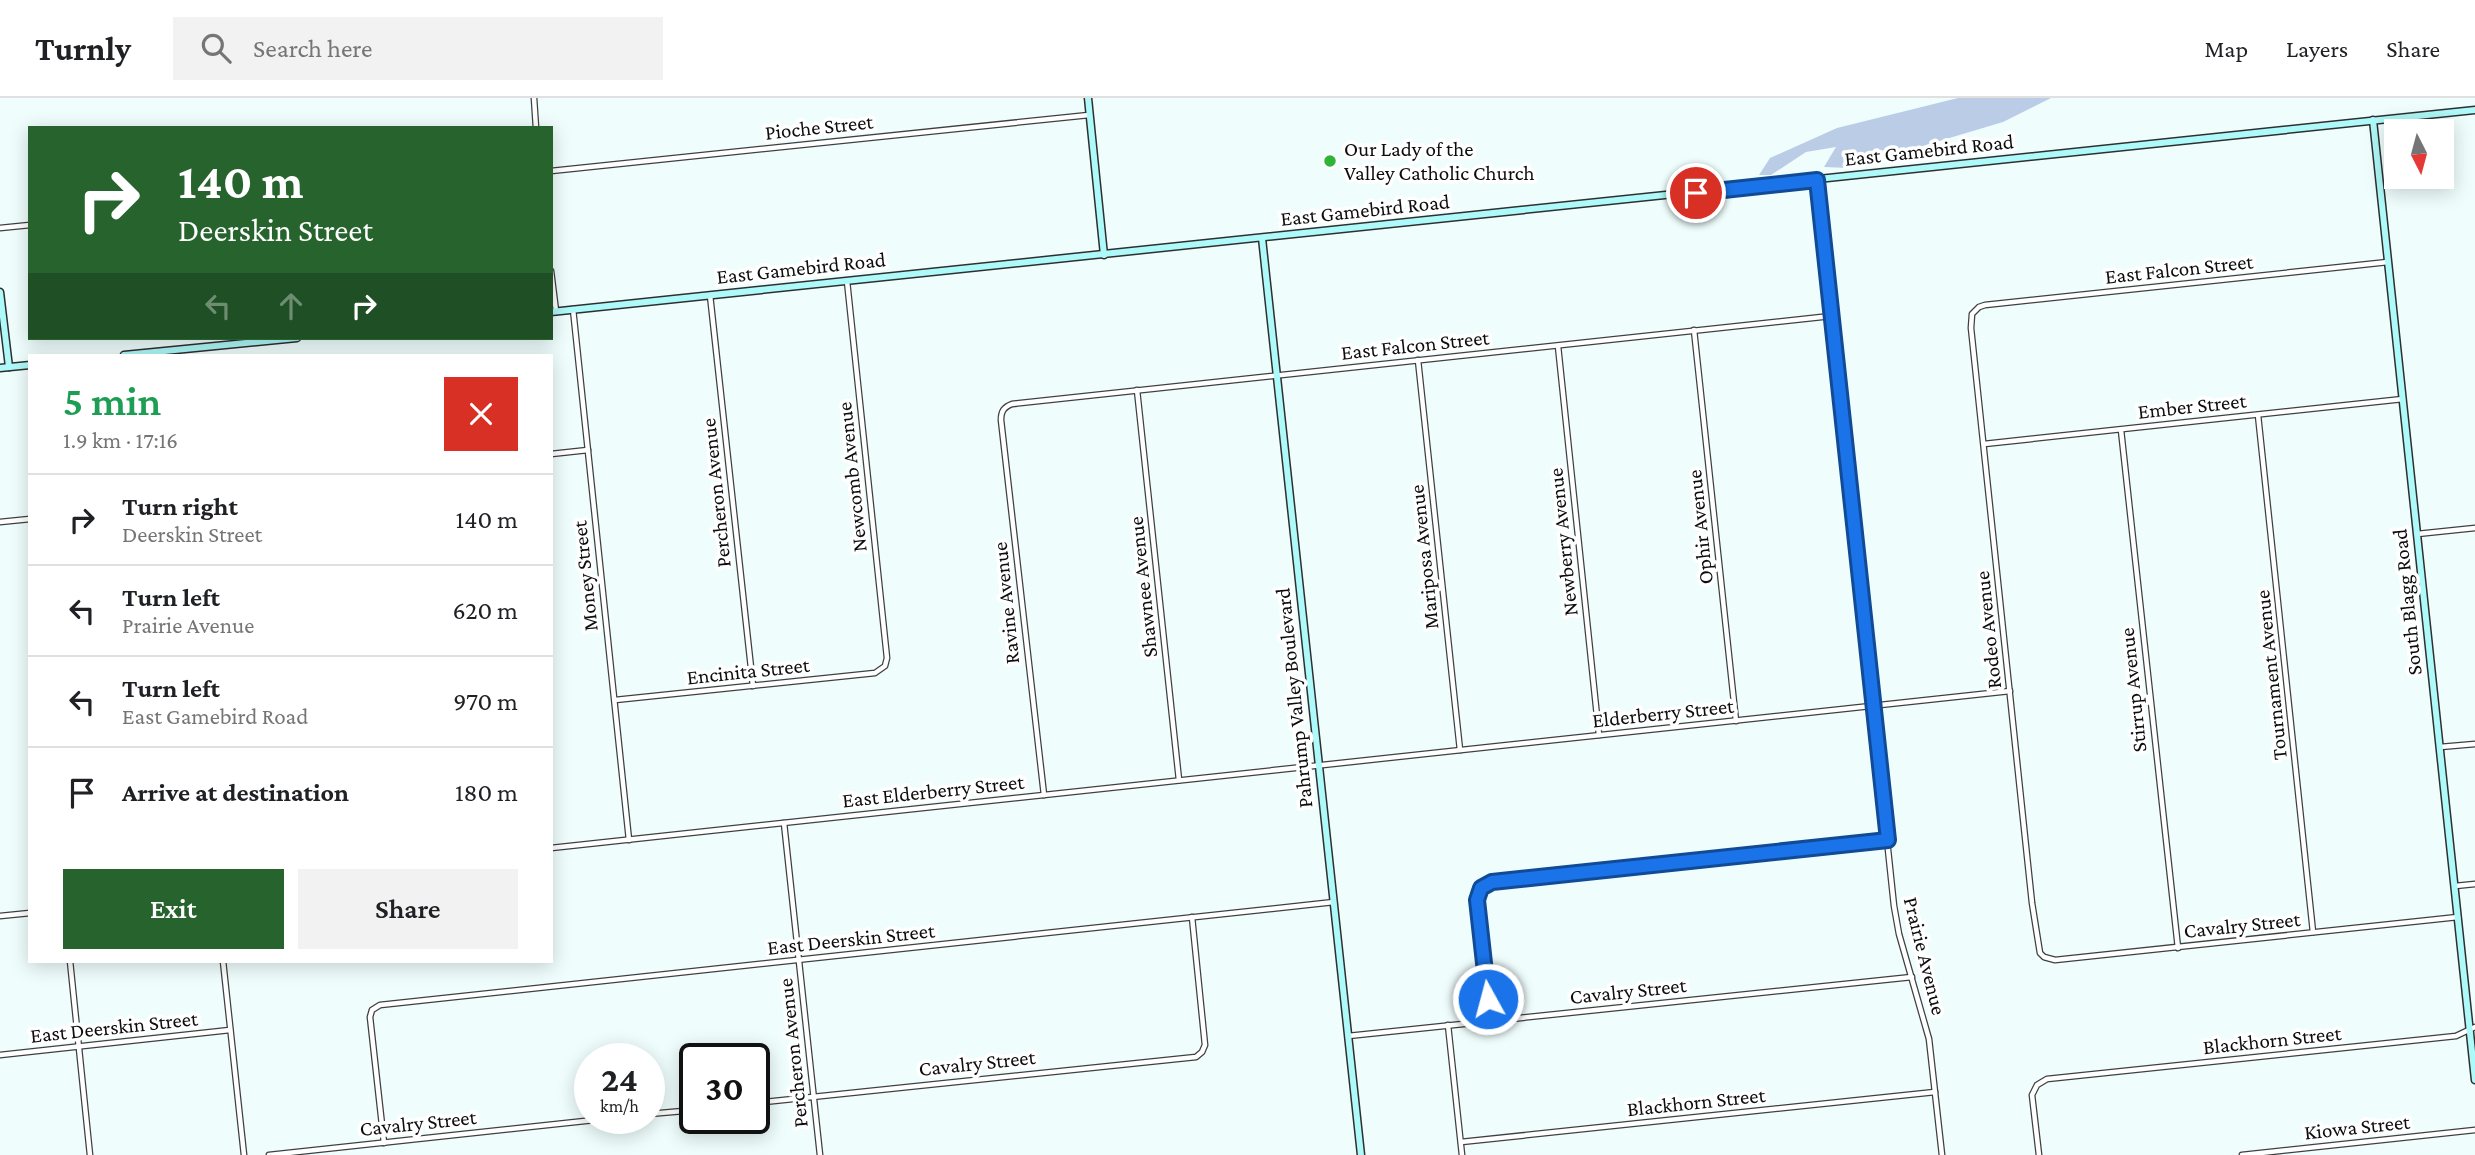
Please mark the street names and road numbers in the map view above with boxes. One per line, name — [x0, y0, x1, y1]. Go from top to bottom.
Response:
street label: Pioche Street — [764, 109, 875, 145]
street label: East Gamebird Road — [1843, 129, 2015, 171]
street label: East Gamebird Road — [1279, 189, 1451, 231]
street label: East Gamebird Road — [715, 247, 887, 289]
street label: East Falcon Street — [2104, 249, 2255, 289]
street label: East Falcon Street — [1340, 325, 1491, 365]
street label: Ember Street — [2137, 388, 2248, 424]
street label: Newcomb Avenue — [832, 401, 872, 553]
street label: Percheron Avenue — [696, 417, 736, 569]
street label: Newberry Avenue — [1543, 467, 1583, 617]
street label: Ophir Avenue — [1682, 468, 1718, 586]
street label: Mariposa Avenue — [1404, 483, 1444, 631]
street label: Shawnee Avenue — [1124, 515, 1162, 659]
street label: Money Street — [567, 518, 603, 633]
street label: South Blagg Road — [2387, 528, 2427, 676]
street label: Ravine Avenue — [988, 541, 1024, 665]
street label: Rodeo Avenue — [1970, 570, 2006, 690]
street label: Pahrump Valley Boulevard — [1270, 587, 1318, 809]
street label: Tournament Avenue — [2250, 589, 2292, 761]
street label: Stirrup Avenue — [2115, 627, 2151, 753]
street label: Encinita Street — [685, 653, 812, 689]
street label: Elderberry Street — [1591, 694, 1736, 732]
street label: East Elderberry Street — [841, 769, 1026, 812]
street label: Prairie Avenue — [1899, 894, 1951, 1018]
street label: Cavalry Street — [2183, 907, 2302, 943]
street label: East Deerskin Street — [766, 918, 937, 960]
street label: Cavalry Street — [1569, 973, 1688, 1009]
street label: Percheron Avenue — [773, 977, 813, 1129]
street label: East Deerskin Street — [29, 1006, 200, 1048]
street label: Blackhorn Street — [2202, 1021, 2343, 1059]
street label: Cavalry Street — [918, 1045, 1037, 1081]
street label: Blackhorn Street — [1626, 1083, 1767, 1121]
street label: Cavalry Street — [359, 1105, 478, 1141]
street label: Kiowa Street — [2303, 1109, 2412, 1144]

